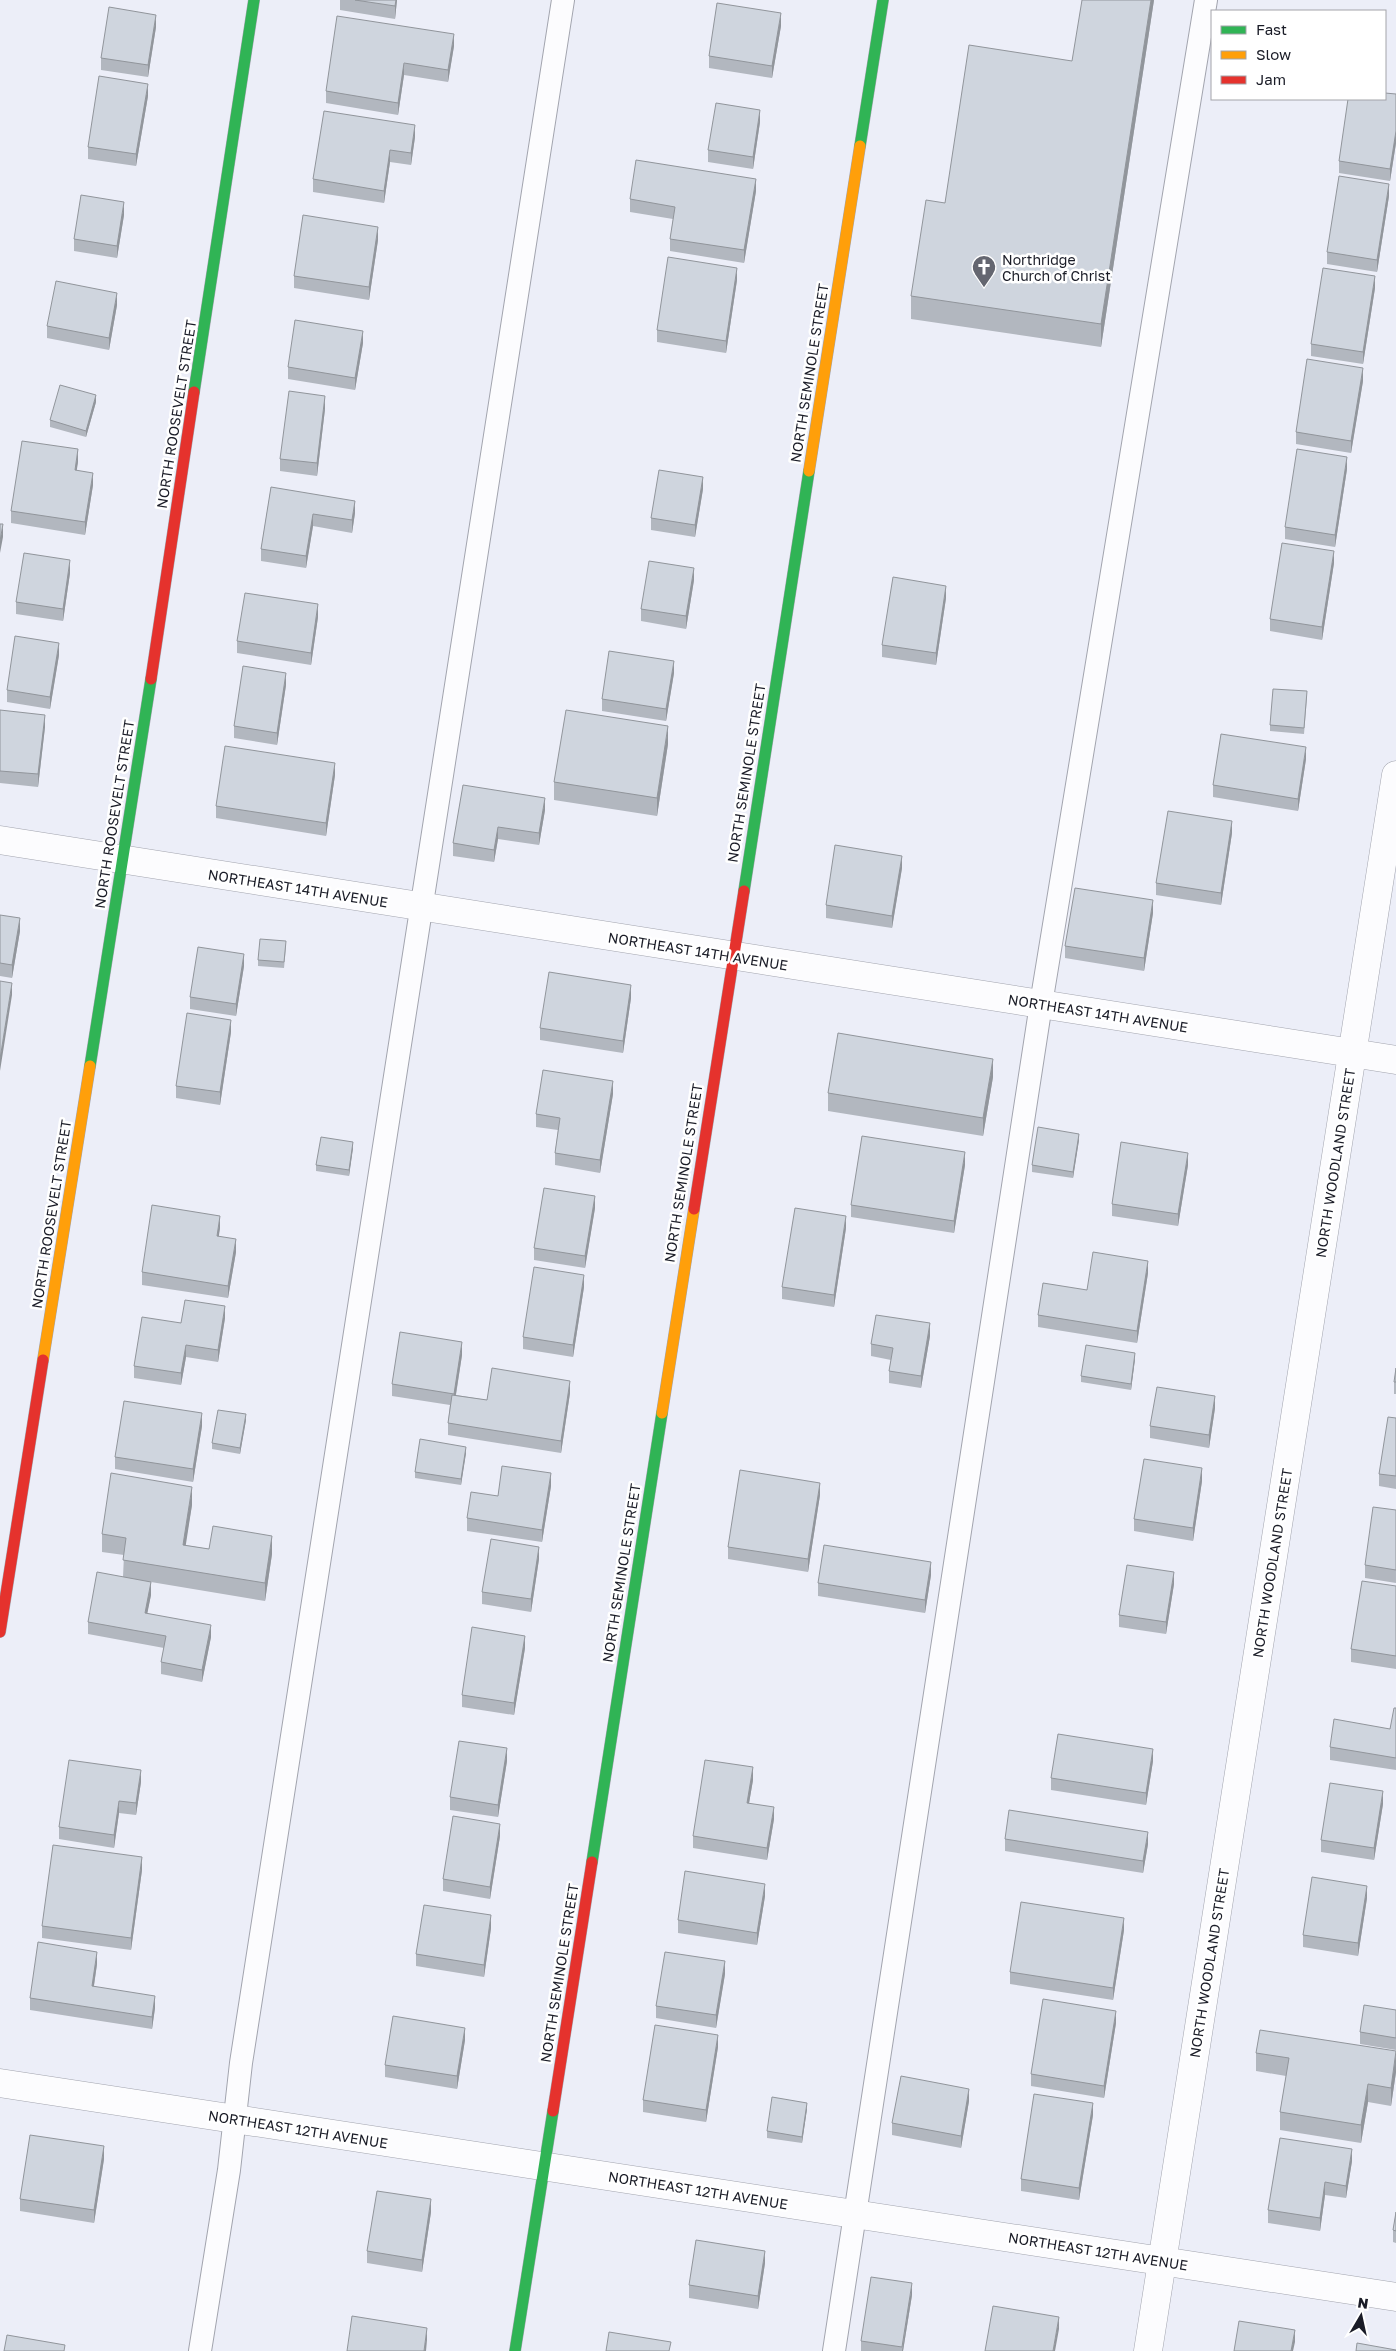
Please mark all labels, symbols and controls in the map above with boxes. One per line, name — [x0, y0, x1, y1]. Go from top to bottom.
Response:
legend — [1211, 10, 1386, 100]
text: Fast — [1256, 20, 1287, 38]
text: Slow — [1256, 45, 1291, 63]
text: Jam — [1256, 70, 1286, 88]
place label: Northridge Church of Christ — [1002, 251, 1111, 284]
church icon: Northridge Church of Christ — [971, 254, 997, 288]
street label: NORTH SEMINOLE STREET — [786, 282, 832, 464]
street label: NORTH ROOSEVELT STREET — [153, 318, 199, 510]
street label: NORTH SEMINOLE STREET — [723, 682, 769, 864]
street label: NORTH ROOSEVELT STREET — [91, 718, 137, 910]
street label: NORTHEAST 14TH AVENUE — [207, 865, 389, 911]
street label: NORTHEAST 14TH AVENUE — [607, 928, 789, 974]
street label: NORTHEAST 14TH AVENUE — [1007, 990, 1189, 1036]
street label: NORTH WOODLAND STREET — [1312, 1067, 1358, 1259]
street label: NORTH SEMINOLE STREET — [660, 1082, 706, 1264]
street label: NORTH ROOSEVELT STREET — [28, 1118, 74, 1310]
street label: NORTH WOODLAND STREET — [1249, 1467, 1295, 1659]
street label: NORTH SEMINOLE STREET — [598, 1482, 644, 1664]
street label: NORTH WOODLAND STREET — [1186, 1867, 1232, 2059]
street label: NORTH SEMINOLE STREET — [536, 1882, 582, 2064]
street label: NORTHEAST 12TH AVENUE — [207, 2106, 389, 2152]
street label: NORTHEAST 12TH AVENUE — [607, 2167, 789, 2213]
street label: NORTHEAST 12TH AVENUE — [1007, 2228, 1189, 2274]
north arrow — [1336, 2291, 1386, 2341]
text: N — [1357, 2293, 1370, 2312]

